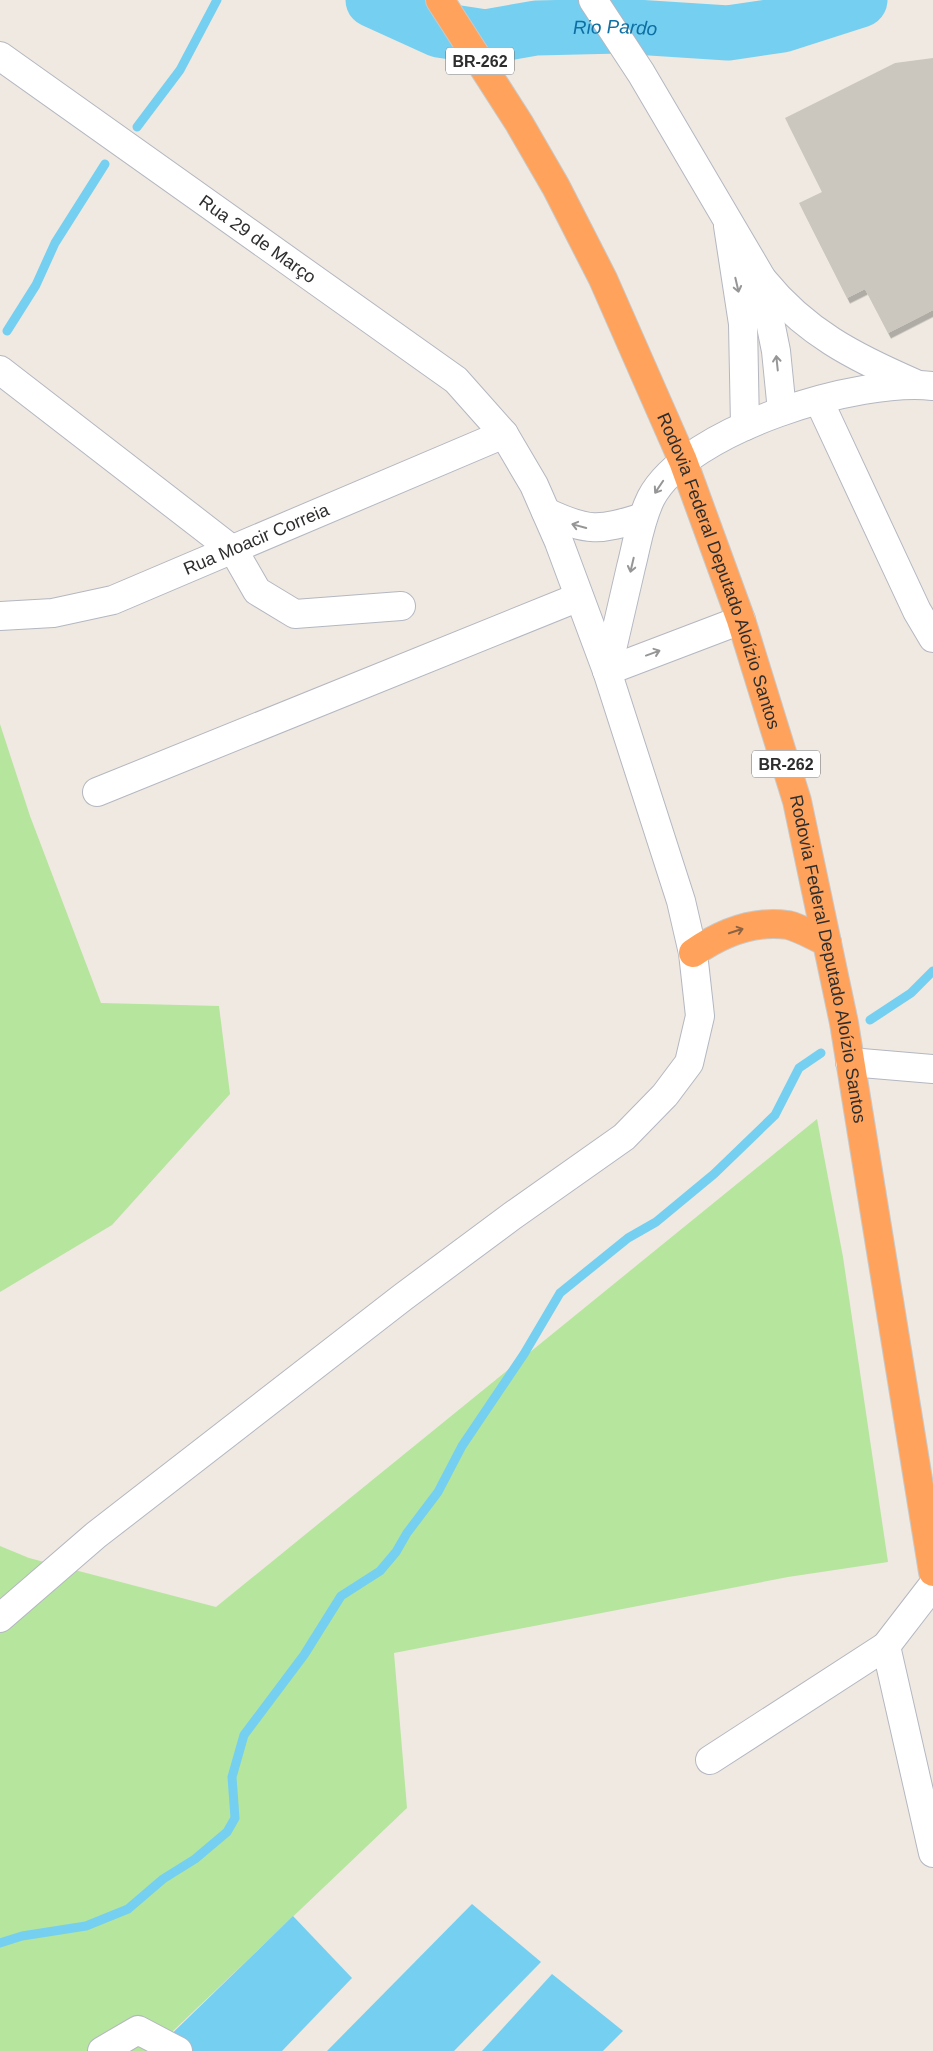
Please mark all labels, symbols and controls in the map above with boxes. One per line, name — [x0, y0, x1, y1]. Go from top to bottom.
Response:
water label: Rio Pardo — [573, 16, 658, 39]
road number: BR-262 — [446, 48, 514, 74]
street label: Rua 29 de Março — [195, 191, 320, 287]
one-way arrow — [733, 276, 742, 292]
one-way arrow — [772, 355, 782, 371]
street label: Rodovia Federal Deputado Aloízio Santos — [653, 410, 784, 732]
one-way arrow — [654, 479, 664, 493]
street label: Rua Moacir Correia — [180, 499, 333, 579]
one-way arrow — [571, 520, 587, 530]
one-way arrow — [627, 557, 636, 573]
one-way arrow — [645, 648, 660, 657]
road number: BR-262 — [752, 751, 820, 778]
street label: Rodovia Federal Deputado Aloízio Santos — [786, 793, 870, 1125]
one-way arrow — [728, 926, 743, 935]

